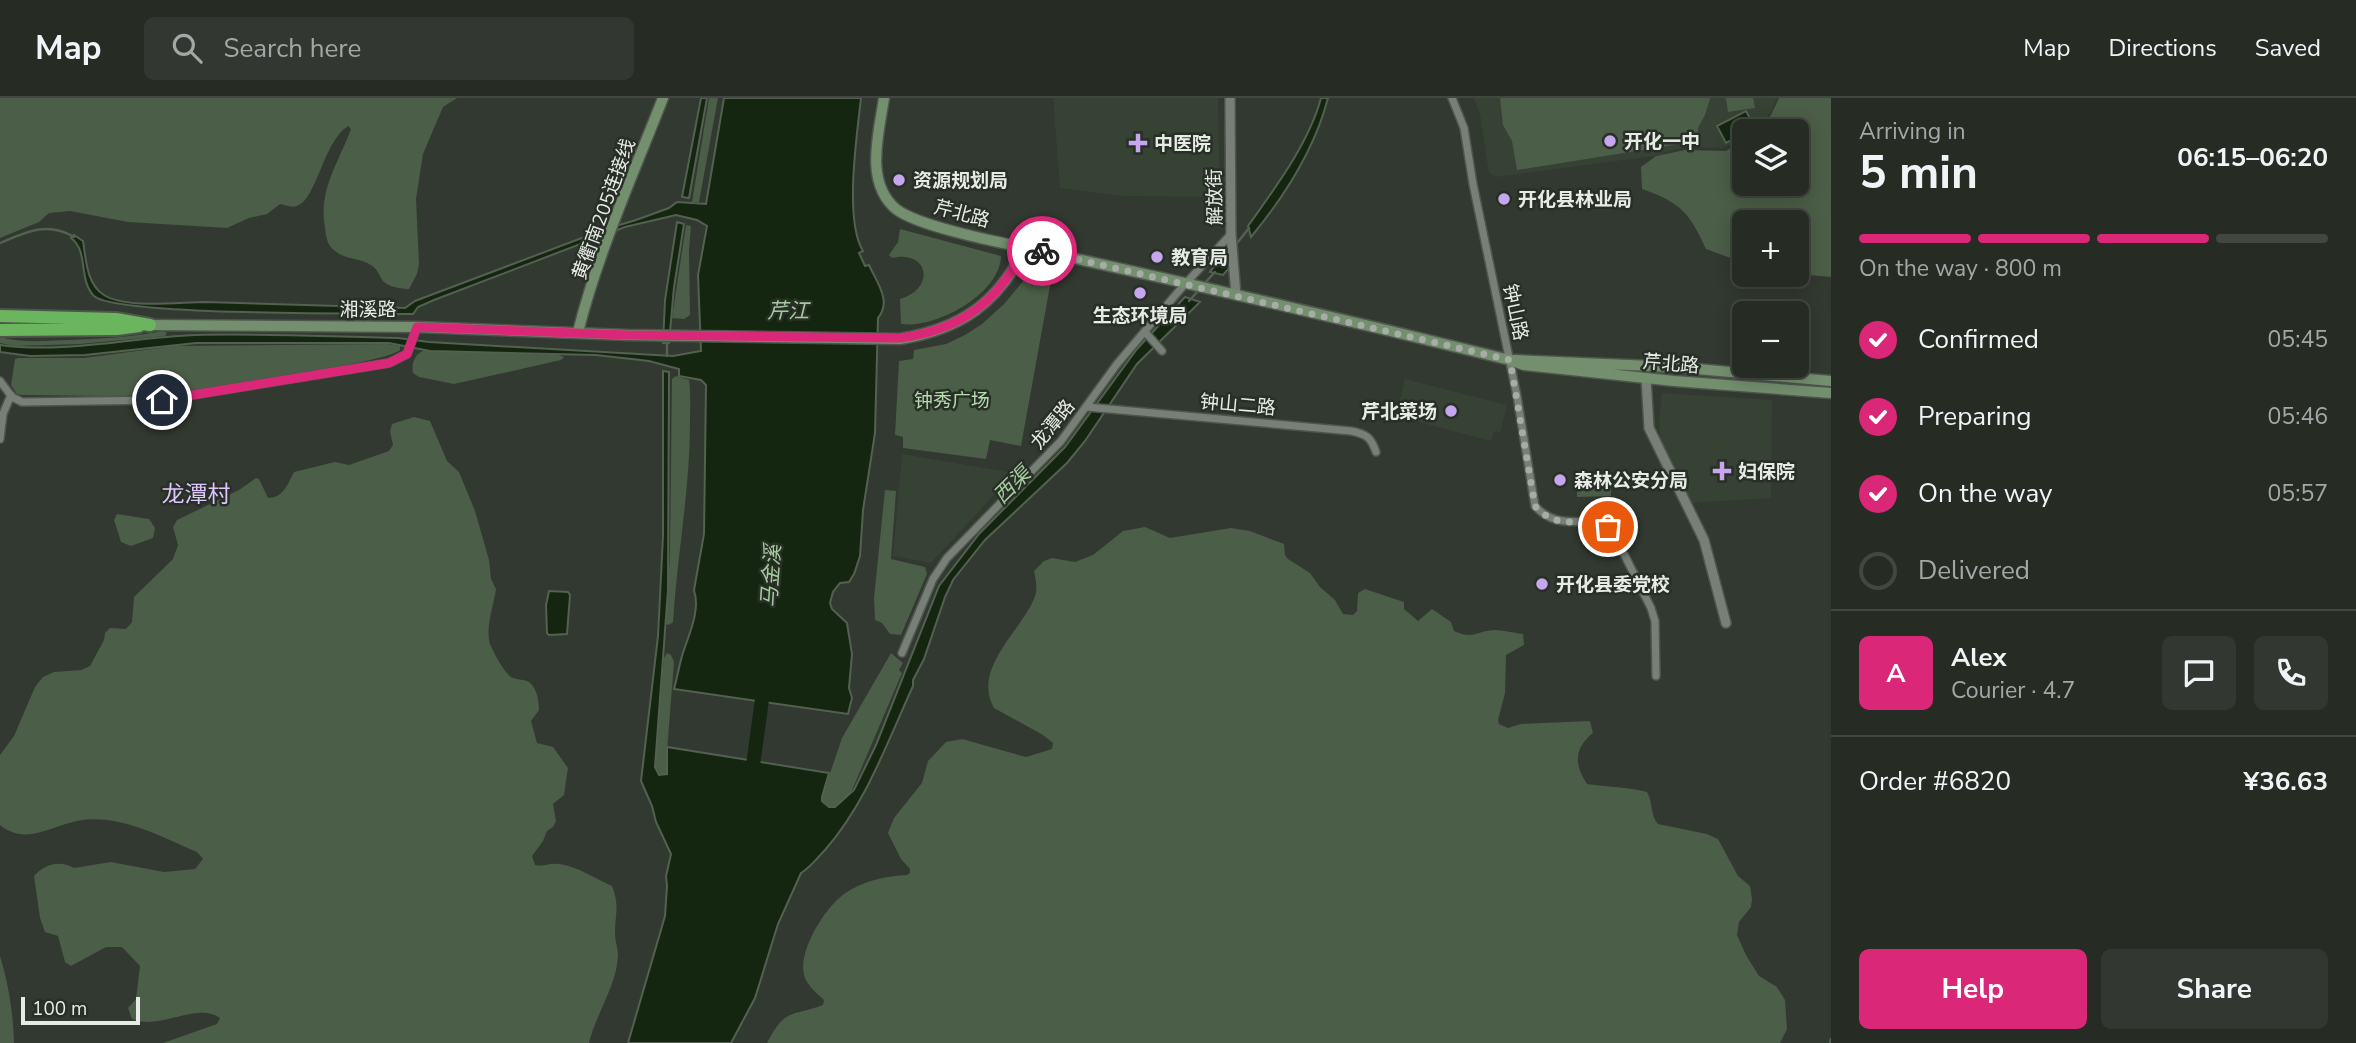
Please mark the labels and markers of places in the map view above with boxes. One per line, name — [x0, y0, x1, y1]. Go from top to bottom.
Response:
place label: 开化一中 — [1624, 129, 1700, 155]
place label: 中医院 — [1154, 131, 1211, 157]
marker: 中医院 — [1128, 133, 1148, 153]
marker: 开化一中 — [1602, 133, 1618, 149]
place label: 资源规划局 — [913, 168, 1008, 194]
marker: 资源规划局 — [891, 172, 907, 188]
place label: 开化县林业局 — [1518, 187, 1632, 213]
marker: 开化县林业局 — [1496, 191, 1512, 207]
place label: 教育局 — [1171, 245, 1228, 271]
marker: 教育局 — [1149, 249, 1165, 265]
marker: 生态环境局 — [1132, 285, 1148, 301]
place label: 生态环境局 — [1092, 303, 1188, 329]
pin — [132, 370, 192, 430]
place label: 芹北菜场 — [1361, 399, 1437, 425]
marker: 芹北菜场 — [1443, 403, 1459, 419]
place label: 妇保院 — [1738, 459, 1795, 485]
marker: 妇保院 — [1712, 461, 1732, 481]
place label: 森林公安分局 — [1574, 468, 1688, 494]
marker: 森林公安分局 — [1552, 472, 1568, 488]
pin — [1578, 497, 1638, 557]
place label: 开化县委党校 — [1556, 572, 1670, 598]
marker: 开化县委党校 — [1534, 576, 1550, 592]

